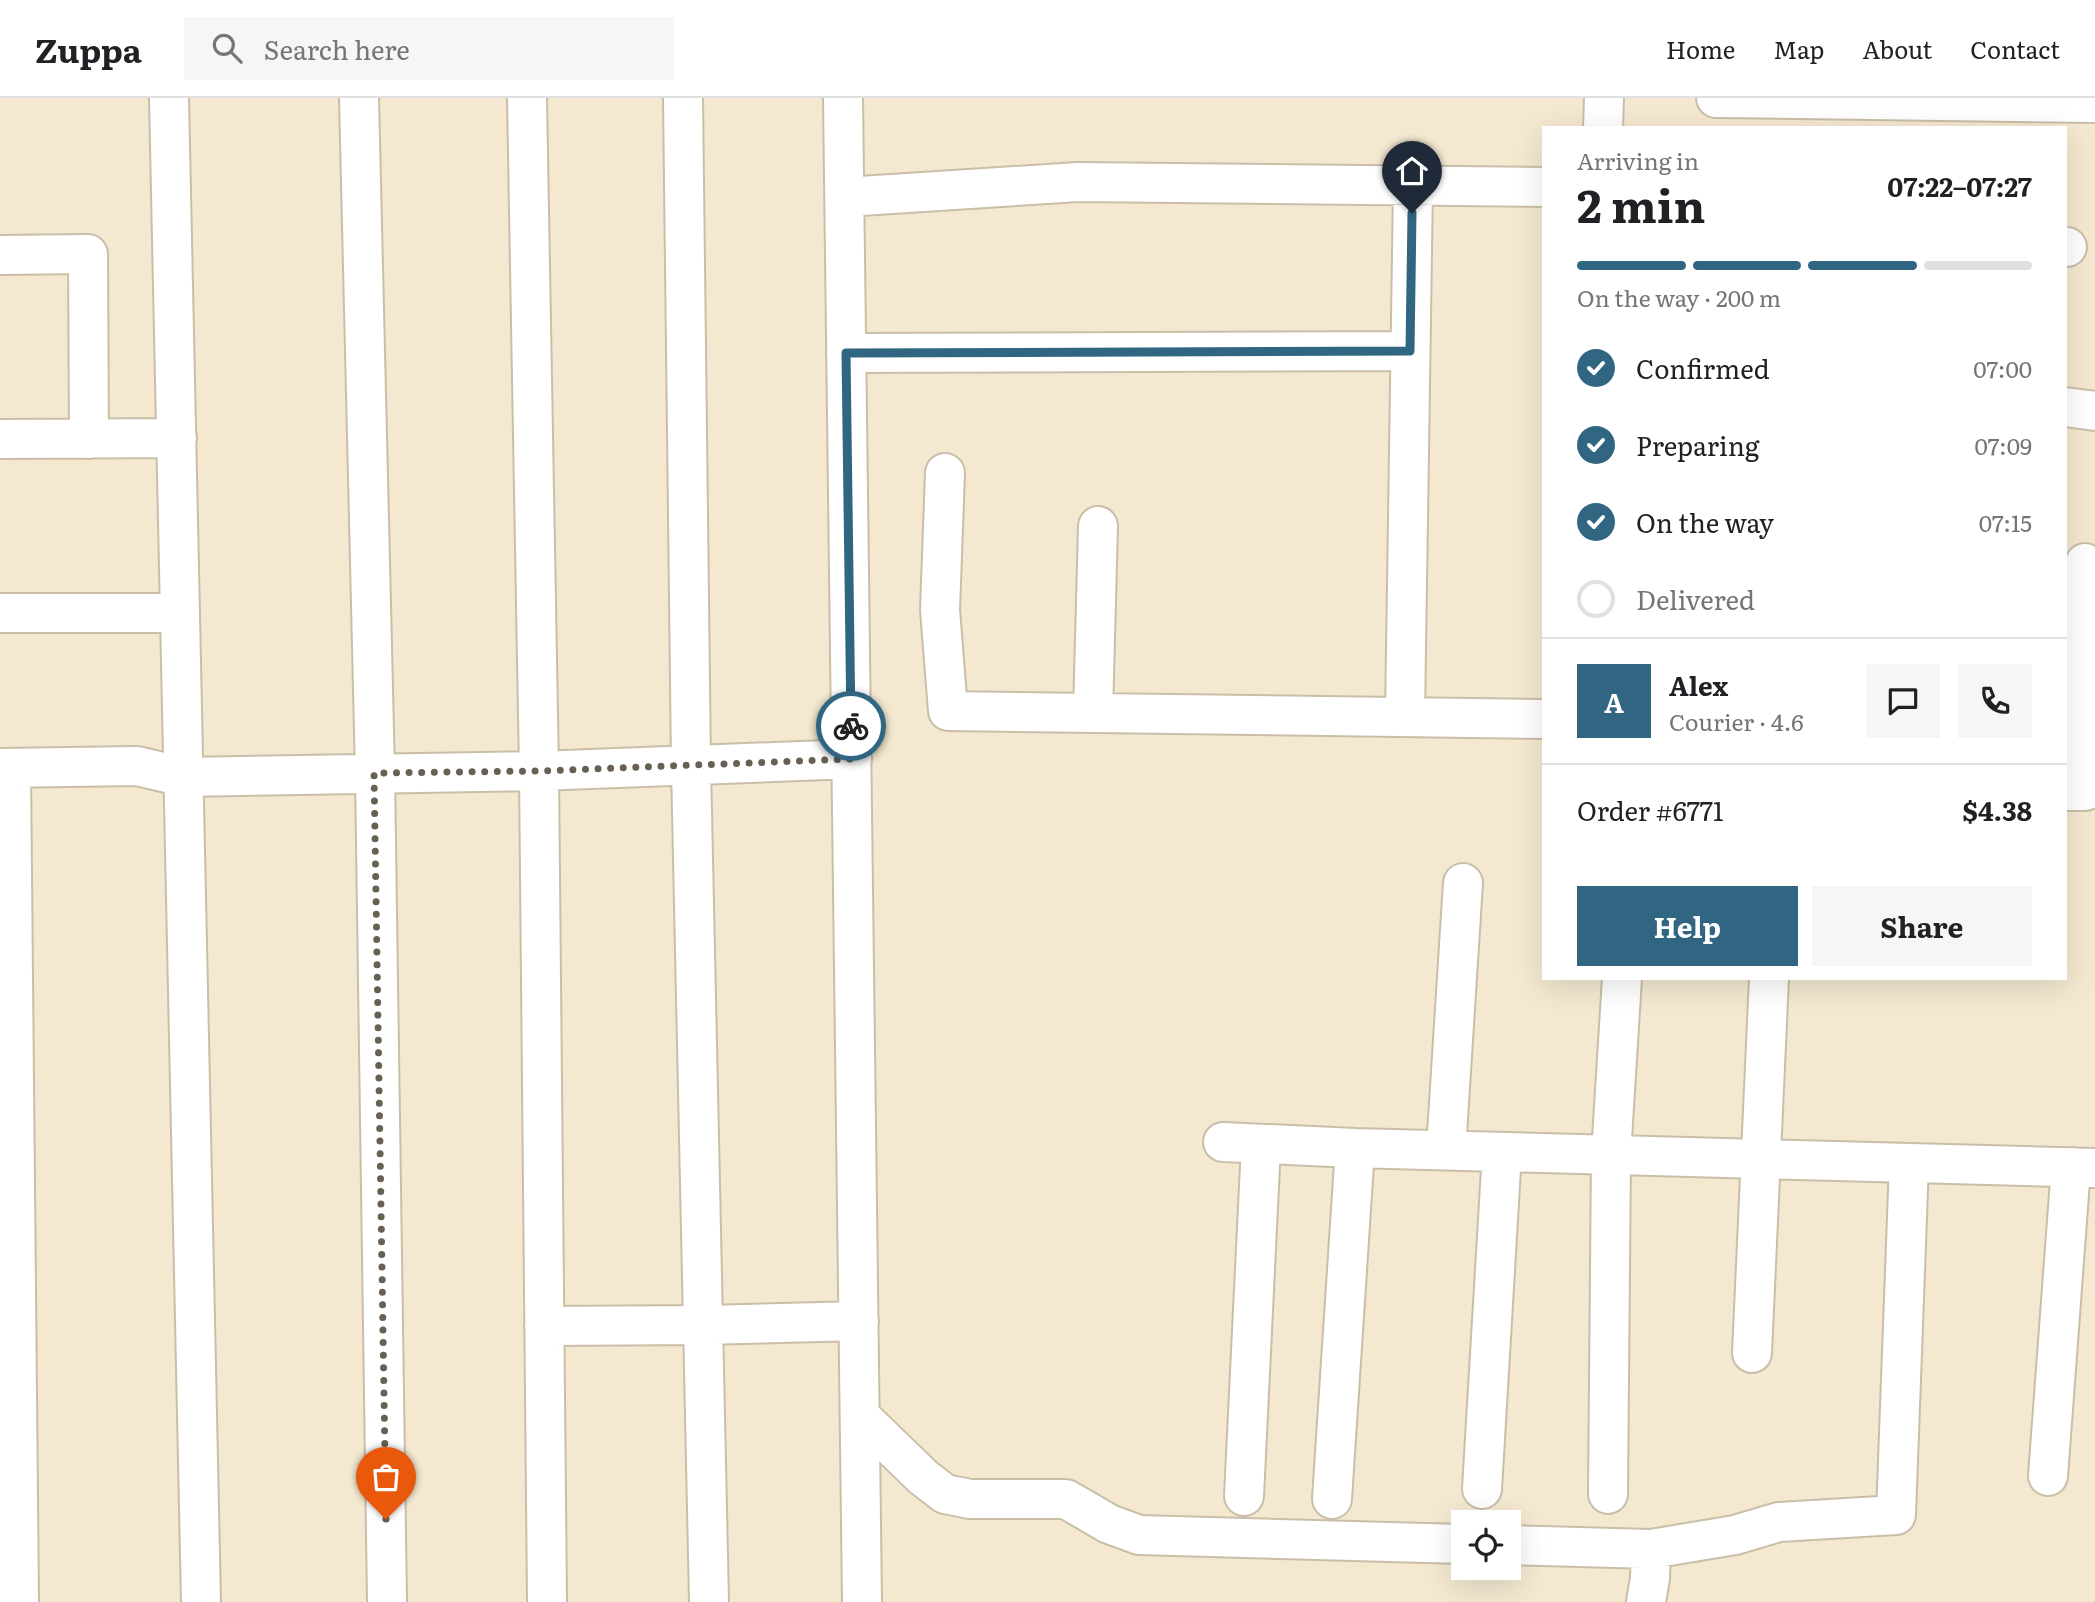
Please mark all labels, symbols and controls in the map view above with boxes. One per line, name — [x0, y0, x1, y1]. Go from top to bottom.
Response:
search box — [184, 17, 674, 80]
text: Zuppa — [35, 24, 142, 73]
icon: search — [208, 29, 246, 67]
text: Search here — [264, 29, 410, 68]
text: Home — [1666, 31, 1735, 66]
text: Map — [1773, 31, 1824, 66]
text: About — [1862, 31, 1932, 66]
text: Contact — [1970, 31, 2060, 66]
pin — [1382, 141, 1442, 213]
text: Arriving in — [1577, 143, 1699, 177]
icon: home — [1393, 152, 1431, 190]
text: 07:22–07:27 — [1887, 166, 2032, 205]
text: 2 min — [1577, 169, 1706, 237]
text: On the way · 200 m — [1577, 280, 1781, 314]
text: Confirmed — [1636, 348, 1770, 387]
icon: check — [1577, 349, 1615, 387]
text: 07:00 — [1973, 351, 2032, 385]
text: Preparing — [1636, 425, 1759, 464]
icon: check — [1577, 426, 1615, 464]
text: 07:09 — [1975, 428, 2032, 462]
text: On the way — [1636, 502, 1774, 541]
icon: check — [1577, 503, 1615, 541]
text: 07:15 — [1979, 505, 2032, 539]
text: Delivered — [1636, 579, 1755, 618]
button: chat — [1866, 664, 1940, 738]
button: phone — [1958, 664, 2032, 738]
text: Alex — [1669, 665, 1728, 704]
text: A — [1604, 682, 1624, 721]
courier — [816, 691, 886, 761]
text: Courier · 4.6 — [1669, 704, 1804, 738]
icon: bike — [832, 707, 870, 745]
text: Order #6771 — [1577, 790, 1724, 829]
text: $4.38 — [1962, 790, 2032, 829]
button: Help — [1577, 886, 1798, 966]
button: Share — [1812, 886, 2032, 966]
pin — [356, 1447, 416, 1519]
icon: bag — [367, 1458, 405, 1496]
map controls — [1451, 1510, 1521, 1580]
button: locate — [1451, 1510, 1521, 1580]

